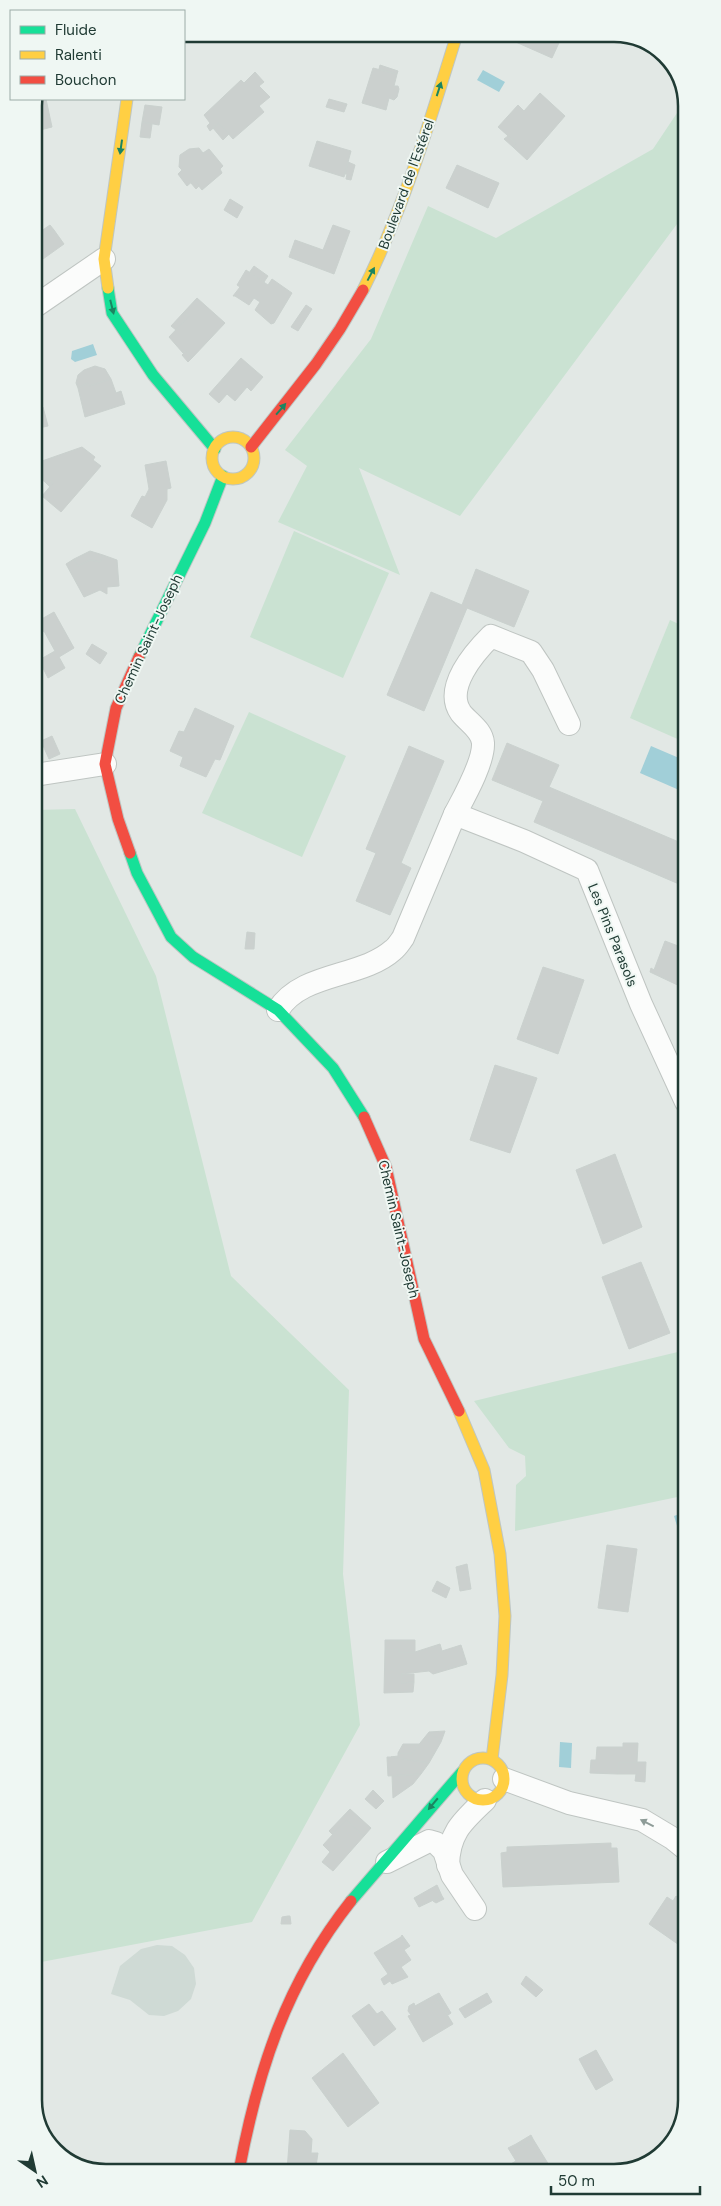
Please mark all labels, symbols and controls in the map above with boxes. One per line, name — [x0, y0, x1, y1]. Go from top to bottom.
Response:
legend — [10, 10, 185, 100]
text: Fluide — [55, 20, 97, 40]
text: Ralenti — [55, 45, 102, 65]
text: Bouchon — [55, 70, 116, 90]
one-way arrow — [436, 81, 444, 96]
street label: Boulevard de l'Estérel — [374, 116, 438, 252]
one-way arrow — [117, 139, 125, 155]
one-way arrow — [367, 266, 375, 281]
one-way arrow — [108, 300, 116, 315]
one-way arrow — [275, 403, 287, 415]
street label: Chemin Saint-Joseph — [110, 571, 186, 707]
street label: Les Pins Parasols — [584, 881, 642, 989]
street label: Chemin Saint-Joseph — [374, 1158, 424, 1300]
one-way arrow — [427, 1797, 438, 1810]
one-way arrow — [639, 1819, 654, 1827]
north arrow — [10, 2146, 60, 2196]
scale bar — [551, 2164, 700, 2196]
text: N — [33, 2171, 52, 2192]
text: 50 m — [558, 2171, 595, 2191]

